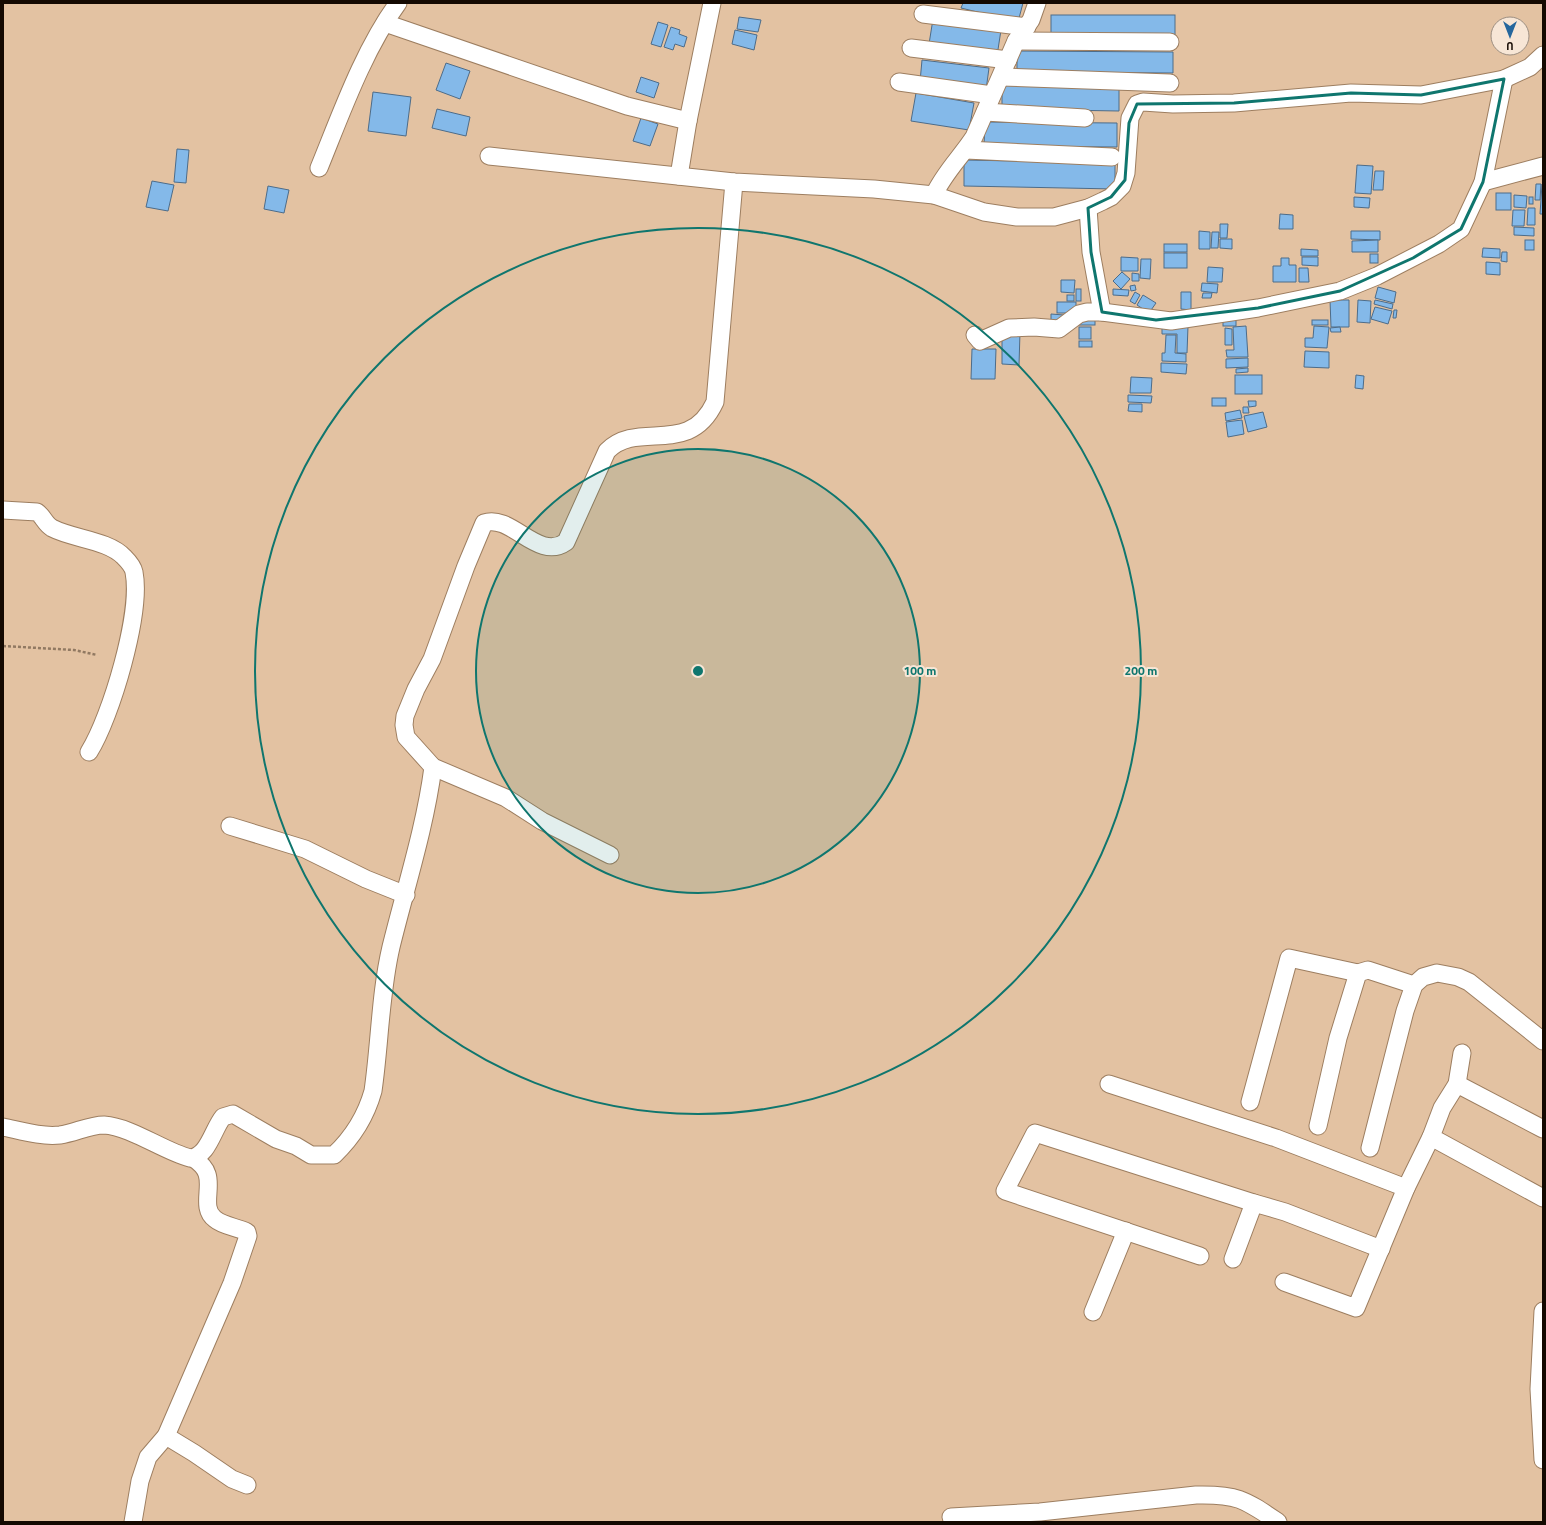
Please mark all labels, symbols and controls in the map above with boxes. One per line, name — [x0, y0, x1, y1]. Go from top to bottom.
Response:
north arrow — [1490, 16, 1530, 56]
text: U — [1506, 38, 1514, 54]
text: 100 m — [904, 661, 936, 680]
text: 200 m — [1125, 661, 1157, 680]
centre of rings — [691, 664, 705, 678]

